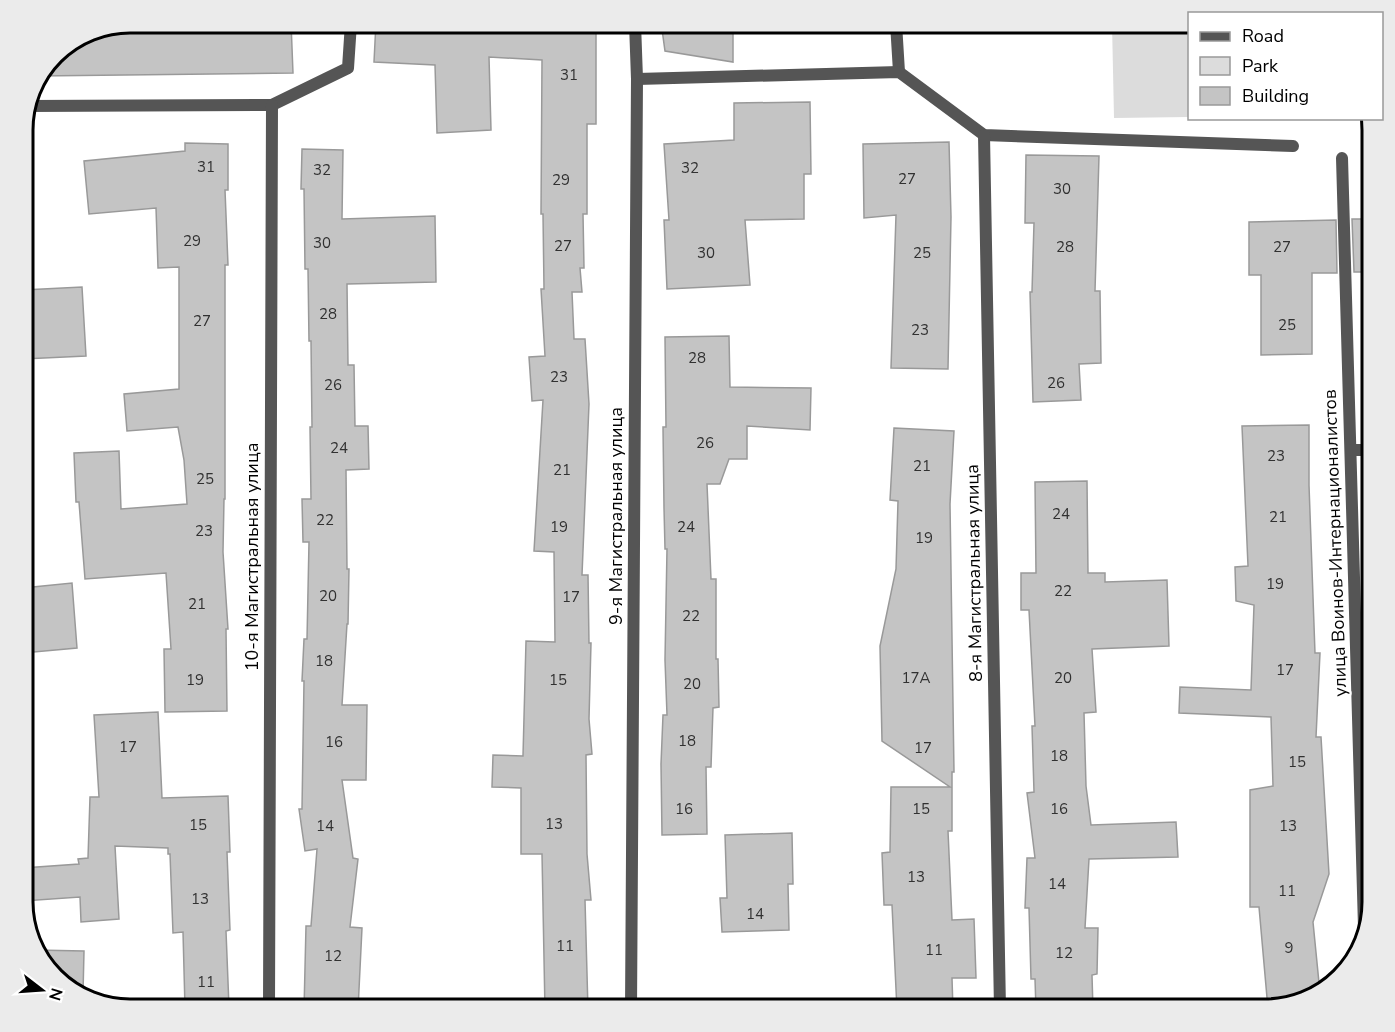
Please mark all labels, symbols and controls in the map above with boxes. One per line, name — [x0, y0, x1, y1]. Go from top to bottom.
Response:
legend — [1188, 12, 1383, 120]
text: Road — [1242, 24, 1284, 48]
text: Park — [1242, 54, 1279, 78]
house number: 31 — [560, 65, 578, 85]
text: Building — [1242, 84, 1309, 108]
house number: 31 — [197, 157, 215, 177]
house number: 32 — [681, 158, 699, 178]
house number: 32 — [313, 160, 331, 180]
house number: 27 — [898, 169, 916, 189]
house number: 29 — [552, 170, 570, 190]
house number: 30 — [1053, 179, 1071, 199]
house number: 29 — [183, 231, 201, 251]
house number: 30 — [313, 233, 331, 253]
house number: 27 — [554, 236, 572, 256]
house number: 28 — [1056, 237, 1074, 257]
house number: 27 — [1273, 237, 1291, 257]
house number: 30 — [697, 243, 715, 263]
house number: 25 — [913, 243, 931, 263]
house number: 28 — [319, 304, 337, 324]
house number: 27 — [193, 311, 211, 331]
house number: 25 — [1278, 315, 1296, 335]
house number: 23 — [911, 320, 929, 340]
house number: 28 — [688, 348, 706, 368]
house number: 23 — [550, 367, 568, 387]
house number: 26 — [1047, 373, 1065, 393]
house number: 26 — [324, 375, 342, 395]
street label: улица Воинов-Интернационалистов — [1318, 389, 1352, 697]
street label: 9-я Магистральная улица — [604, 407, 628, 625]
house number: 26 — [696, 433, 714, 453]
house number: 24 — [330, 438, 348, 458]
street label: 10-я Магистральная улица — [240, 443, 264, 671]
house number: 23 — [1267, 446, 1285, 466]
house number: 21 — [913, 456, 931, 476]
house number: 21 — [553, 460, 571, 480]
street label: 8-я Магистральная улица — [960, 464, 988, 682]
house number: 25 — [196, 469, 214, 489]
house number: 24 — [1052, 504, 1070, 524]
house number: 21 — [1269, 507, 1287, 527]
house number: 22 — [316, 510, 334, 530]
house number: 19 — [550, 517, 568, 537]
house number: 24 — [677, 517, 695, 537]
house number: 23 — [195, 521, 213, 541]
house number: 19 — [915, 528, 933, 548]
house number: 19 — [1266, 574, 1284, 594]
house number: 22 — [1054, 581, 1072, 601]
house number: 20 — [319, 586, 337, 606]
house number: 17 — [562, 587, 580, 607]
house number: 21 — [188, 594, 206, 614]
house number: 22 — [682, 606, 700, 626]
house number: 18 — [315, 651, 333, 671]
house number: 17 — [1276, 660, 1294, 680]
house number: 17А — [902, 668, 931, 688]
house number: 20 — [1054, 668, 1072, 688]
house number: 19 — [186, 670, 204, 690]
house number: 15 — [549, 670, 567, 690]
house number: 20 — [683, 674, 701, 694]
house number: 18 — [678, 731, 696, 751]
house number: 16 — [325, 732, 343, 752]
house number: 17 — [119, 737, 137, 757]
house number: 17 — [914, 738, 932, 758]
house number: 18 — [1050, 746, 1068, 766]
house number: 15 — [1288, 752, 1306, 772]
house number: 16 — [675, 799, 693, 819]
house number: 15 — [912, 799, 930, 819]
house number: 16 — [1050, 799, 1068, 819]
house number: 13 — [545, 814, 563, 834]
house number: 15 — [189, 815, 207, 835]
house number: 14 — [316, 816, 334, 836]
house number: 13 — [1279, 816, 1297, 836]
house number: 13 — [907, 867, 925, 887]
house number: 14 — [1048, 874, 1066, 894]
house number: 11 — [1278, 881, 1296, 901]
house number: 13 — [191, 889, 209, 909]
house number: 14 — [746, 904, 764, 924]
house number: 11 — [556, 936, 574, 956]
house number: 9 — [1284, 938, 1294, 958]
house number: 11 — [925, 940, 943, 960]
house number: 12 — [1055, 943, 1073, 963]
house number: 12 — [324, 946, 342, 966]
north arrow — [12, 960, 72, 1020]
house number: 11 — [197, 972, 215, 992]
text: N — [43, 985, 68, 1003]

